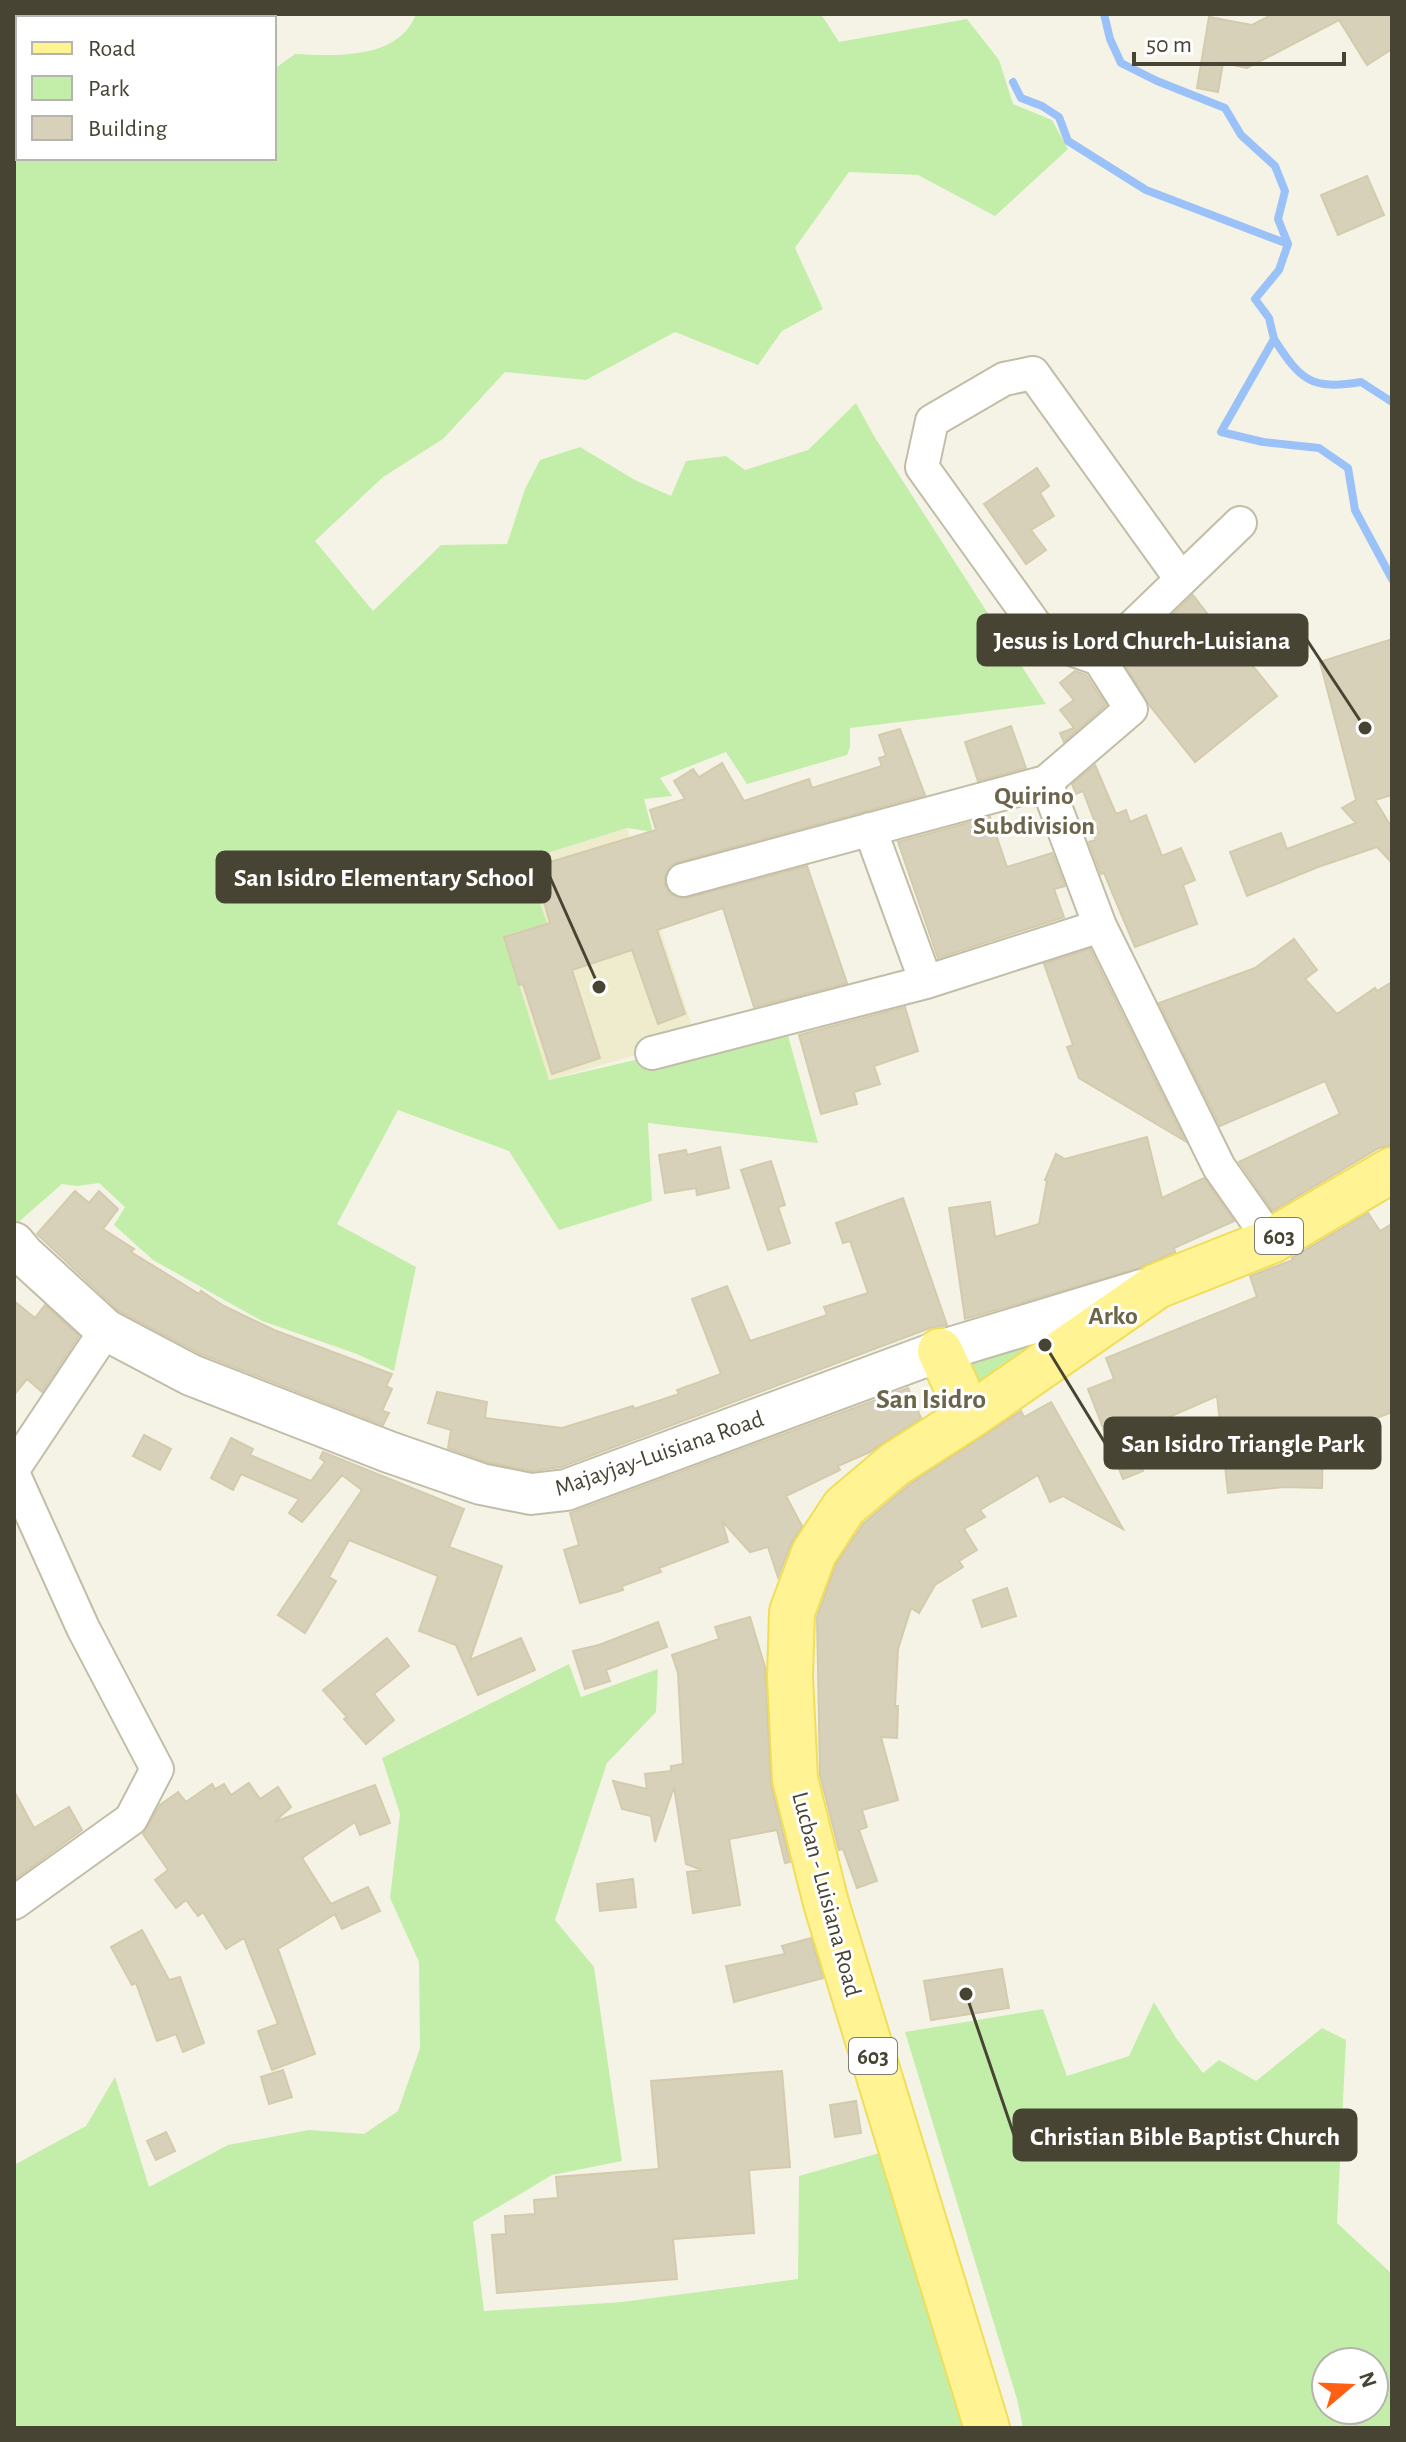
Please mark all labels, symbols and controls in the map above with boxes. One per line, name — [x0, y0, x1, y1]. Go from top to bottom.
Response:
legend — [16, 16, 276, 160]
scale bar — [1134, 16, 1344, 66]
text: 50 m — [1146, 33, 1192, 57]
text: Road — [88, 37, 136, 61]
text: Park — [88, 77, 129, 101]
text: Building — [88, 117, 167, 141]
callout: Jesus is Lord Church-Luisiana — [978, 615, 1307, 665]
text: Jesus is Lord Church-Luisiana — [994, 628, 1290, 654]
district label: Quirino Subdivision — [973, 783, 1095, 839]
callout: San Isidro Elementary School — [217, 852, 550, 902]
text: San Isidro Elementary School — [234, 865, 534, 891]
road number: 603 — [1255, 1218, 1303, 1254]
district label: Arko — [1088, 1303, 1138, 1329]
district label: San Isidro — [876, 1386, 986, 1414]
street label: Majayjay-Luisiana Road — [552, 1407, 767, 1501]
callout: San Isidro Triangle Park — [1105, 1418, 1380, 1468]
text: San Isidro Triangle Park — [1121, 1431, 1365, 1457]
street label: Lucban - Luisiana Road — [787, 1789, 865, 1999]
road number: 603 — [849, 2038, 897, 2074]
callout: Christian Bible Baptist Church — [1014, 2110, 1356, 2160]
text: Christian Bible Baptist Church — [1030, 2124, 1340, 2150]
north arrow — [1310, 2346, 1390, 2426]
text: N — [1355, 2369, 1381, 2391]

